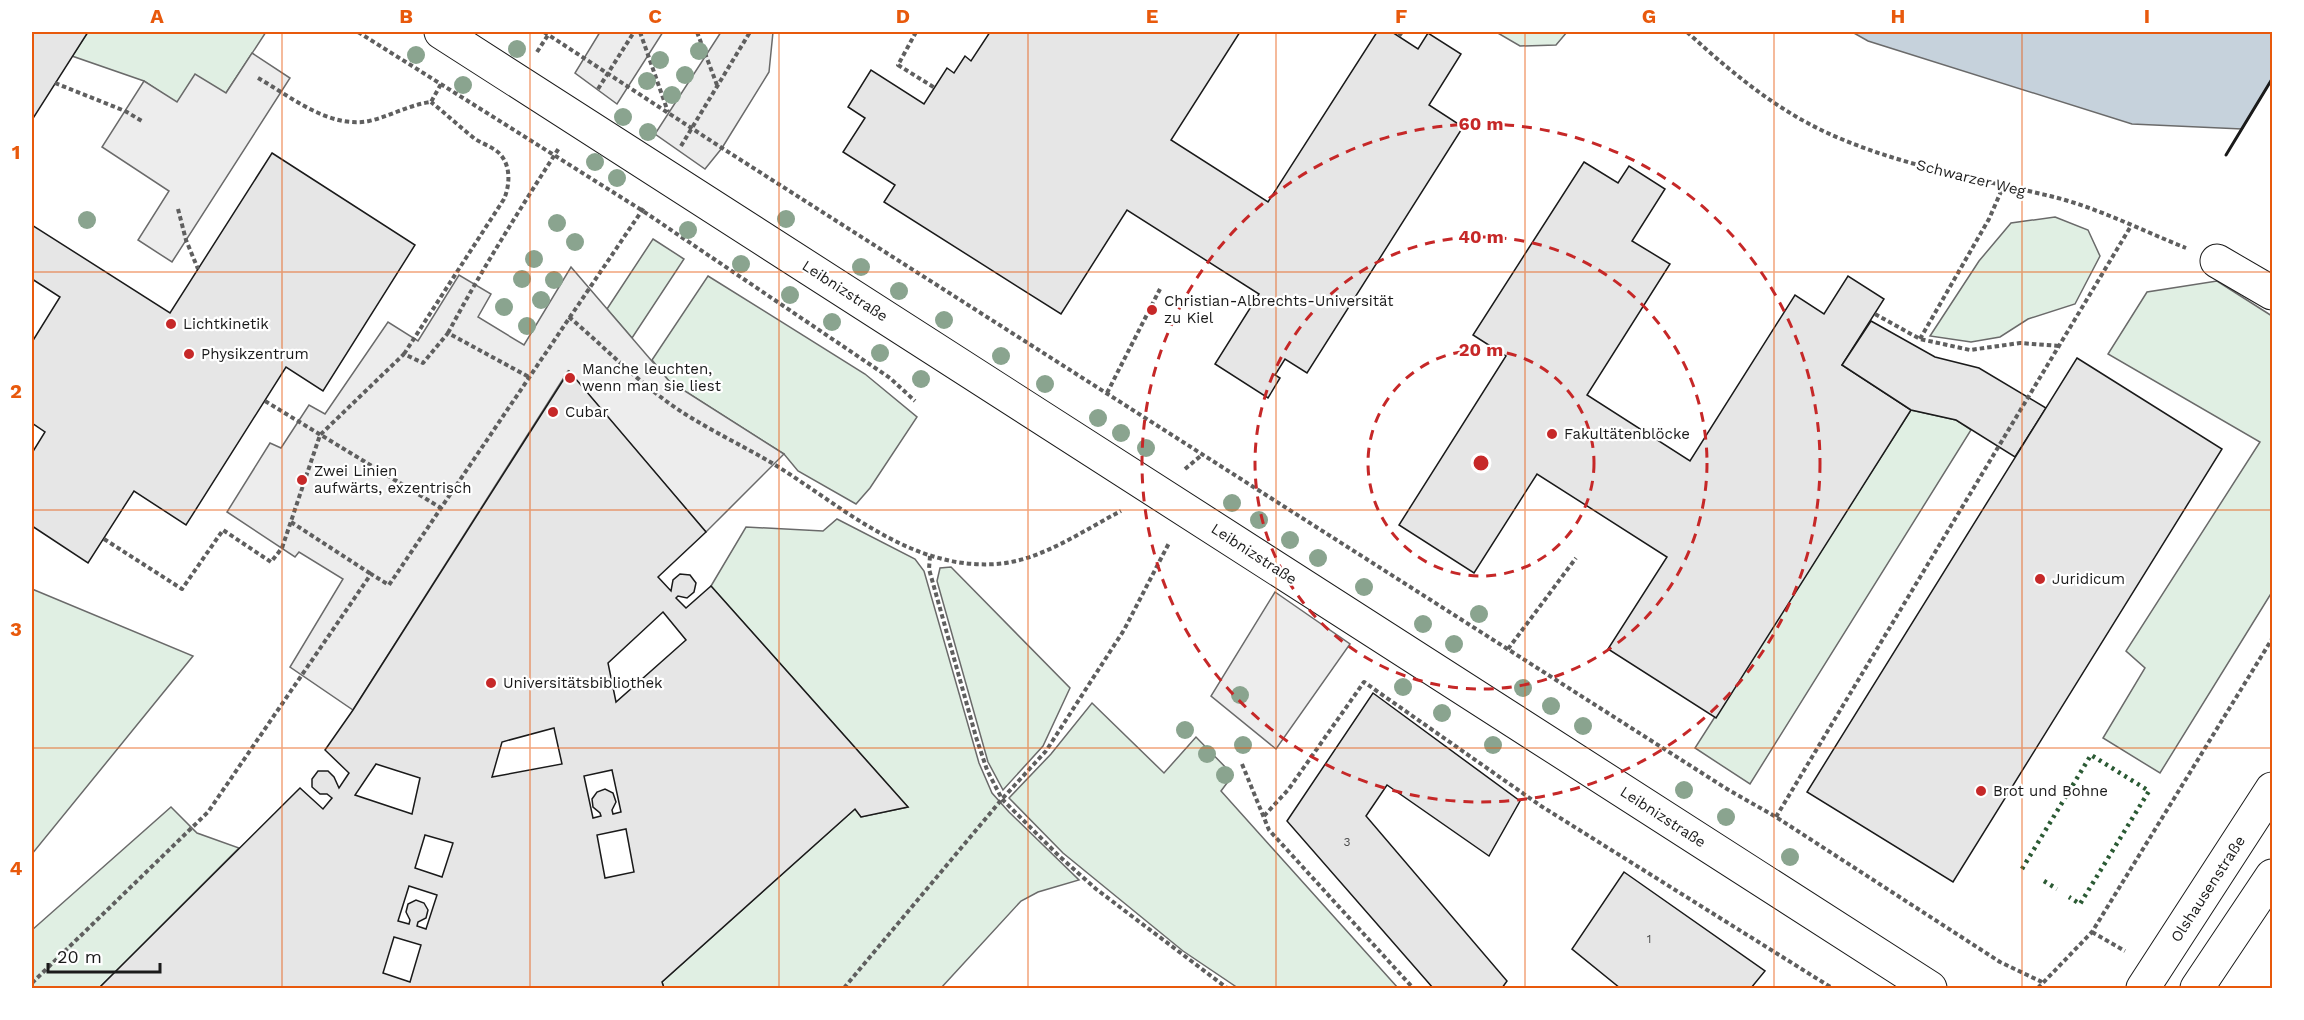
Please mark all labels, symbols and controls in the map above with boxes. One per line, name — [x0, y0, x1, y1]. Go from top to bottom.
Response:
text: A — [150, 4, 164, 28]
text: B — [399, 4, 413, 28]
text: C — [648, 4, 662, 28]
text: D — [896, 4, 910, 28]
text: E — [1146, 4, 1158, 28]
text: F — [1395, 4, 1407, 28]
text: G — [1642, 4, 1656, 28]
text: H — [1891, 4, 1905, 28]
text: I — [2144, 4, 2150, 28]
text: 60 m — [1459, 113, 1503, 134]
text: 1 — [12, 140, 20, 164]
street label: Schwarzer Weg — [1915, 156, 2027, 200]
text: 40 m — [1458, 226, 1504, 247]
street label: Leibnizstraße — [799, 257, 891, 325]
place label: Christian-Albrechts-Universität zu Kiel — [1164, 292, 1394, 327]
marker: Christian-Albrechts-Universität zu Kiel — [1145, 303, 1159, 317]
place label: Lichtkinetik — [183, 315, 269, 333]
marker: Lichtkinetik — [164, 317, 178, 331]
text: 20 m — [1459, 339, 1503, 360]
place label: Physikzentrum — [201, 345, 309, 363]
marker: Physikzentrum — [182, 347, 196, 361]
place label: Manche leuchten, wenn man sie liest — [582, 360, 722, 395]
marker: Manche leuchten, wenn man sie liest — [563, 371, 577, 385]
text: 2 — [10, 379, 22, 403]
place label: Cubar — [565, 403, 609, 421]
marker: Cubar — [546, 405, 560, 419]
place label: Fakultätenblöcke — [1564, 425, 1690, 443]
marker: Fakultätenblöcke — [1545, 427, 1559, 441]
centre of rings — [1471, 453, 1491, 473]
place label: Zwei Linien aufwärts, exzentrisch — [314, 462, 472, 497]
marker: Zwei Linien aufwärts, exzentrisch — [295, 473, 309, 487]
street label: Leibnizstraße — [1208, 520, 1300, 588]
place label: Juridicum — [2052, 570, 2125, 588]
marker: Juridicum — [2033, 572, 2047, 586]
text: 3 — [10, 617, 22, 641]
place label: Universitätsbibliothek — [503, 674, 663, 692]
marker: Universitätsbibliothek — [484, 676, 498, 690]
place label: Brot und Bohne — [1993, 782, 2108, 800]
street label: Leibnizstraße — [1617, 783, 1709, 851]
marker: Brot und Bohne — [1974, 784, 1988, 798]
street label: Olshausenstraße — [2167, 832, 2249, 946]
house number: 3 — [1344, 835, 1351, 849]
text: 4 — [10, 856, 23, 880]
house number: 1 — [1647, 932, 1651, 946]
scale bar — [48, 936, 160, 974]
text: 20 m — [57, 946, 102, 967]

